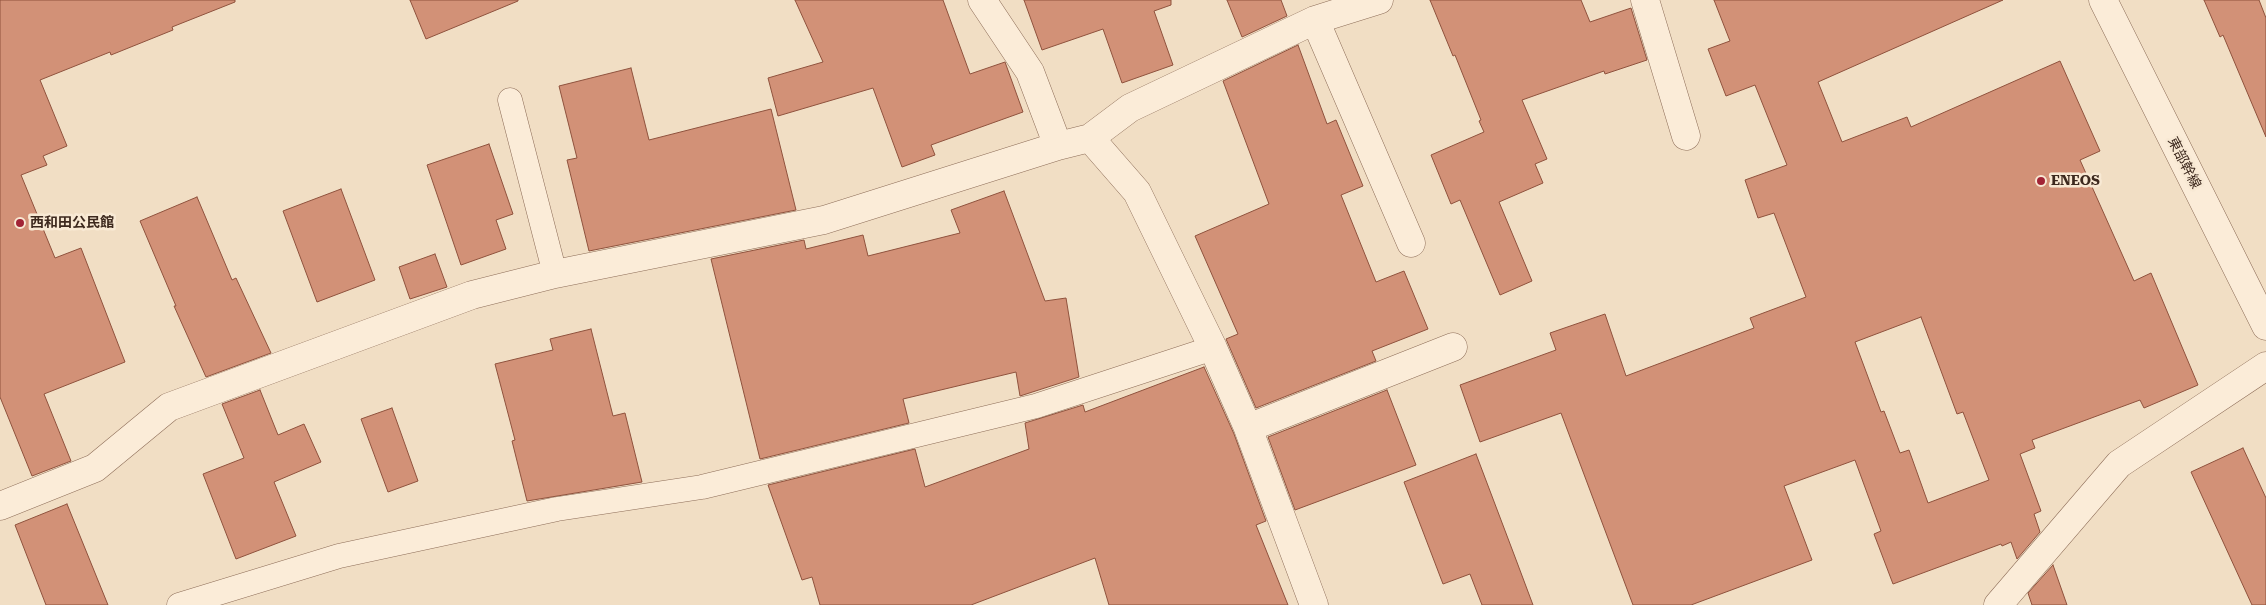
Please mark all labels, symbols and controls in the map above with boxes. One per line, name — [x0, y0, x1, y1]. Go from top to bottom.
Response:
street label: 東部幹線 — [2164, 134, 2204, 192]
place label: ENEOS — [2051, 173, 2100, 189]
marker: ENEOS — [2035, 175, 2047, 187]
place label: 西和田公民館 — [30, 215, 114, 231]
marker: 西和田公民館 — [14, 217, 26, 229]

